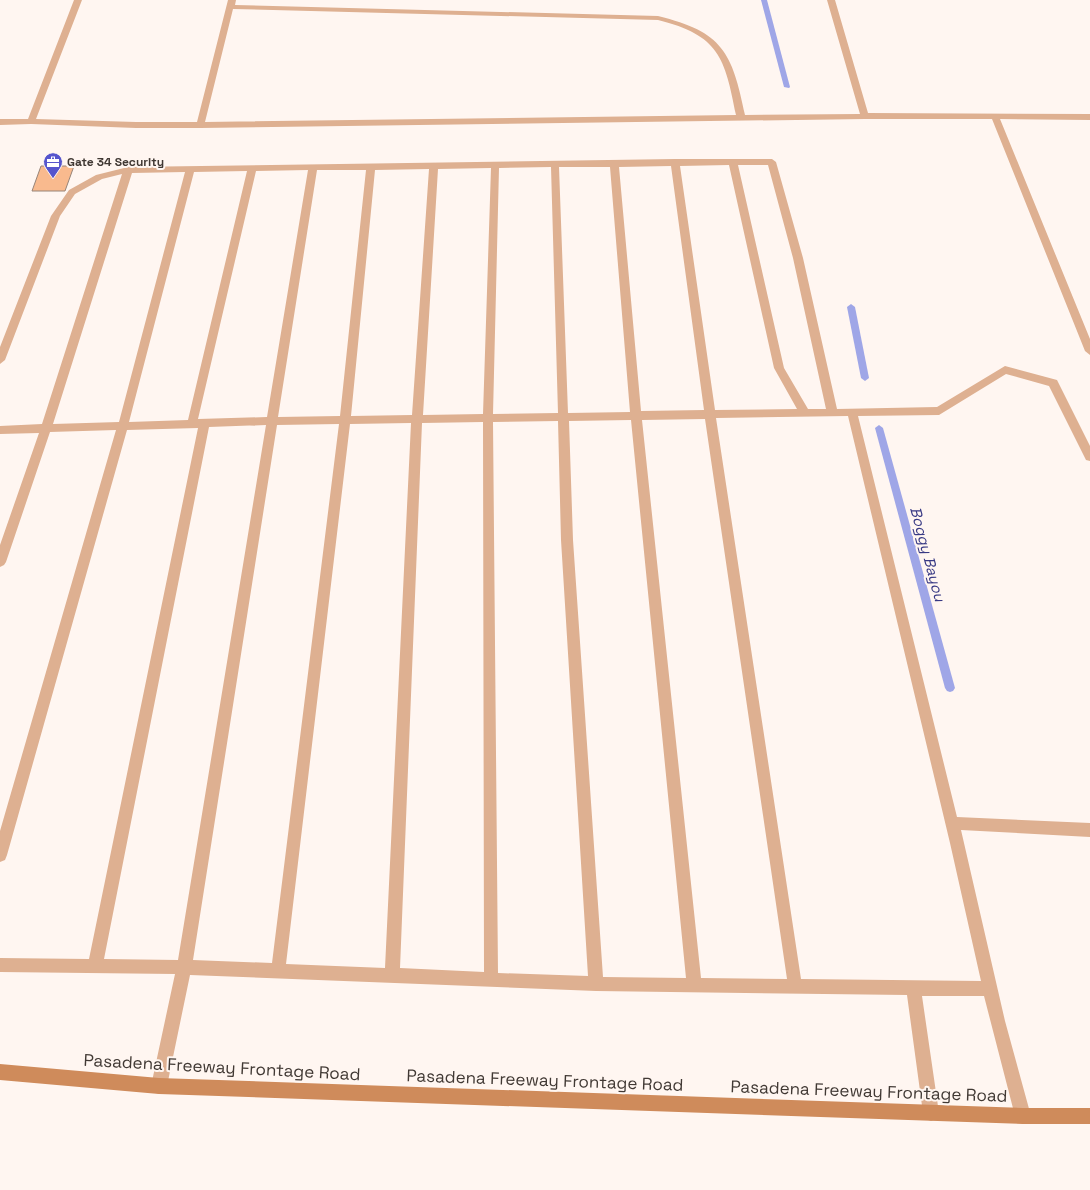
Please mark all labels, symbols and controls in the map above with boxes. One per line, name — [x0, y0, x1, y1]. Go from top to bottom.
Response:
office icon: Gate 34 Security — [42, 151, 64, 179]
place label: Gate 34 Security — [67, 154, 164, 170]
water label: Boggy Bayou — [906, 504, 950, 604]
street label: Pasadena Freeway Frontage Road — [83, 1049, 361, 1085]
street label: Pasadena Freeway Frontage Road — [406, 1064, 684, 1096]
street label: Pasadena Freeway Frontage Road — [730, 1075, 1008, 1107]

